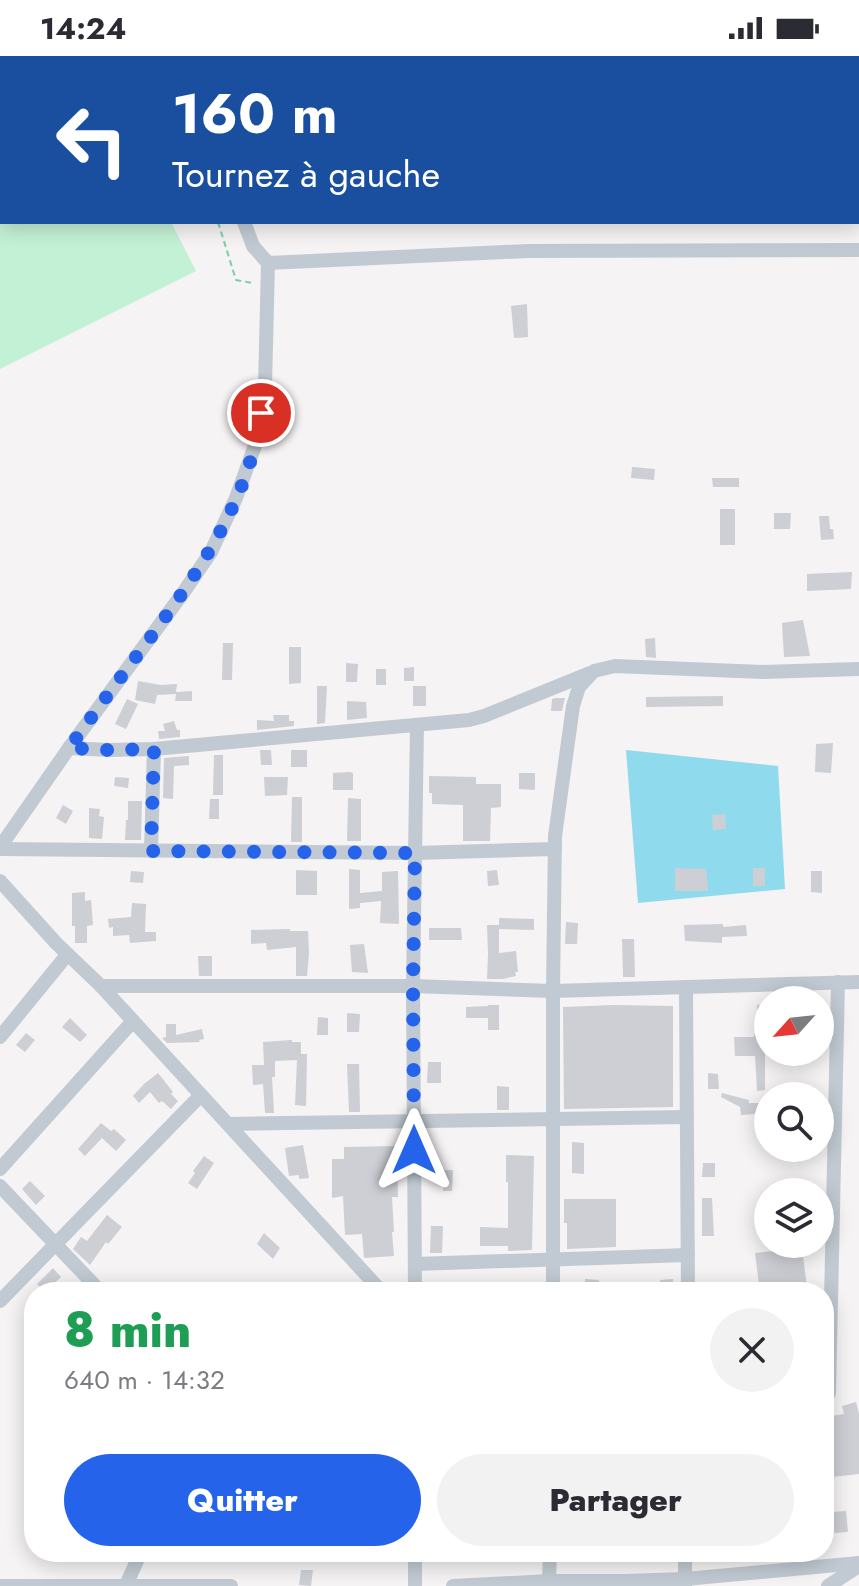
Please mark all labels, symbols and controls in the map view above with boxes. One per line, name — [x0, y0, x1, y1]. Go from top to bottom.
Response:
text: 14:24 — [40, 7, 127, 50]
text: 160 m — [172, 73, 338, 154]
icon: left — [40, 88, 144, 192]
text: Tournez à gauche — [172, 148, 440, 200]
pin — [227, 379, 295, 447]
icon: arrive — [239, 391, 283, 435]
north arrow — [754, 986, 834, 1066]
map controls — [754, 986, 834, 1258]
button: search — [754, 1082, 834, 1162]
position arrow — [372, 1108, 456, 1192]
button: layers — [754, 1178, 834, 1258]
text: 8 min — [64, 1296, 191, 1365]
button: close — [710, 1308, 794, 1392]
text: 640 m · 14:32 — [64, 1361, 225, 1399]
button: Quitter — [64, 1454, 421, 1546]
button: Partager — [437, 1454, 794, 1546]

